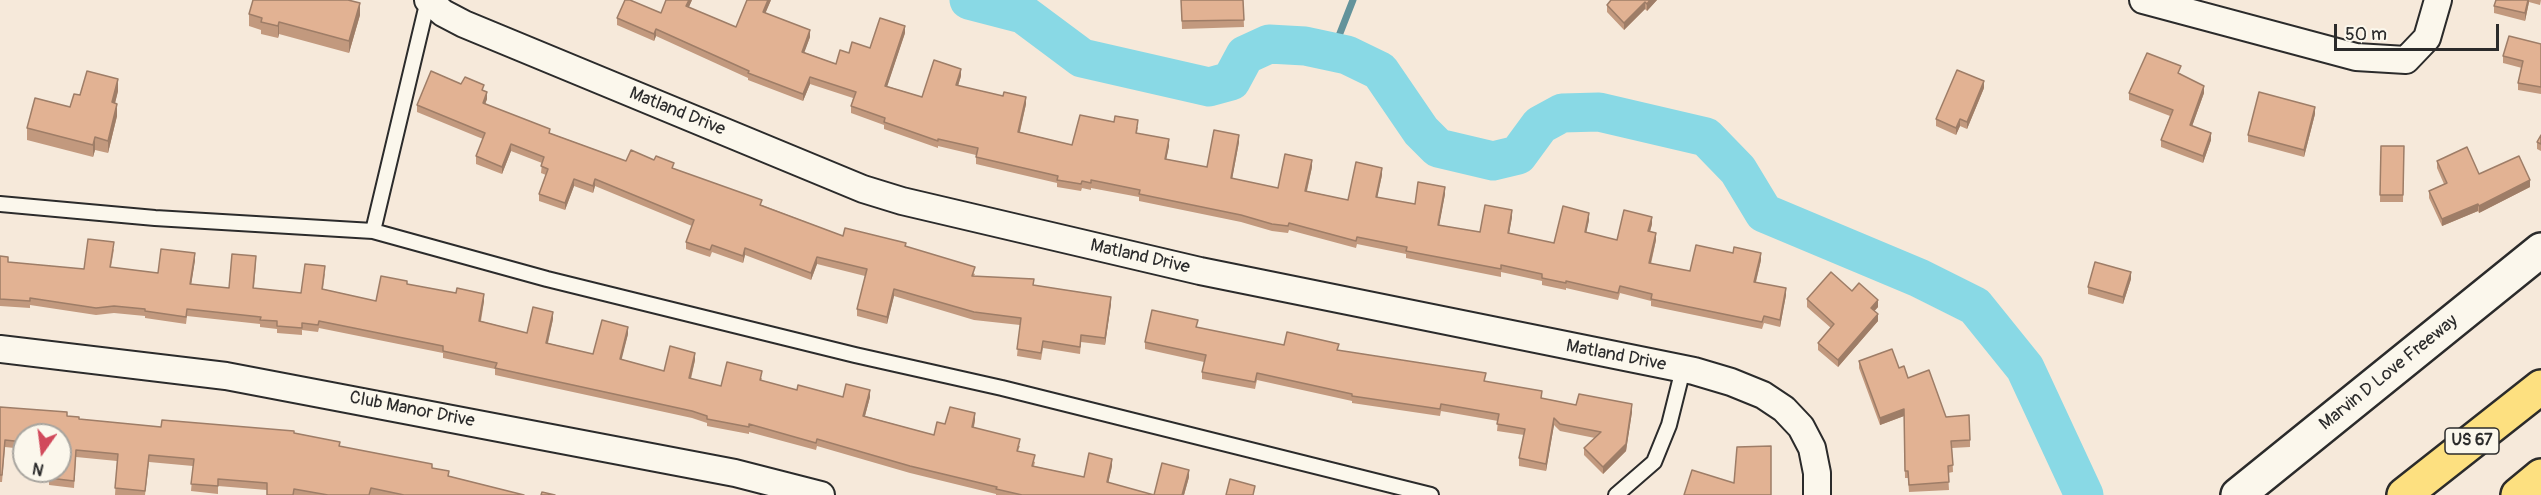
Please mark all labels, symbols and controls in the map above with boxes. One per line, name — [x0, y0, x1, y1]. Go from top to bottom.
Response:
scale bar — [2337, 12, 2502, 50]
text: 50 m — [2345, 23, 2387, 46]
street label: Matland Drive — [626, 83, 728, 141]
street label: Matland Drive — [1088, 235, 1192, 279]
street label: Marvin D Love Freeway — [2315, 311, 2463, 435]
street label: Matland Drive — [1564, 336, 1668, 376]
street label: Club Manor Drive — [348, 387, 476, 433]
north arrow — [12, 423, 72, 483]
road number: US 67 — [2445, 428, 2499, 454]
text: N — [30, 458, 46, 480]

